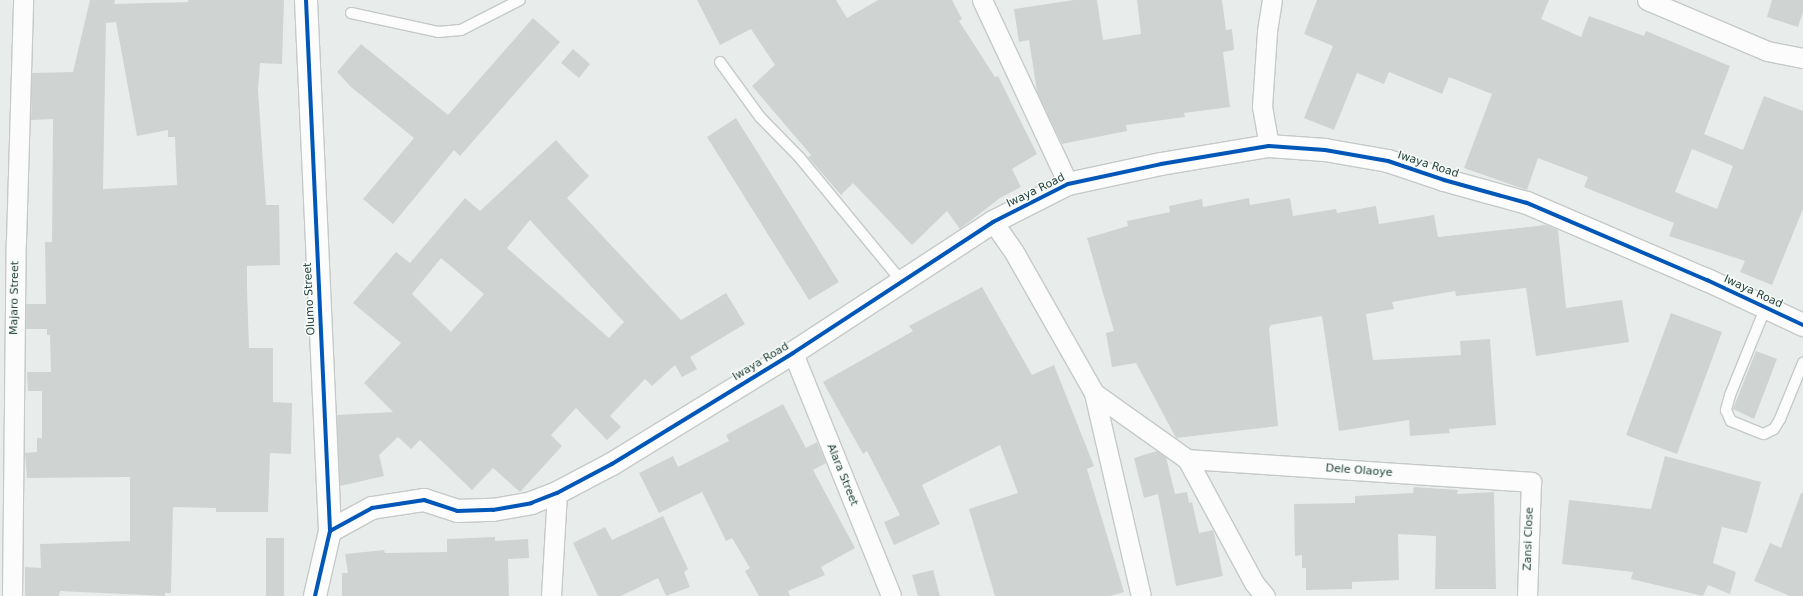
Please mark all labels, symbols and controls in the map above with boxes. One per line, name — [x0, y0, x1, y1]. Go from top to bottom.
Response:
street label: Iwaya Road — [1396, 149, 1460, 181]
street label: Iwaya Road — [1005, 171, 1067, 211]
street label: Majaro Street — [8, 261, 22, 335]
street label: Olumo Street — [301, 262, 319, 336]
street label: Iwaya Road — [1722, 273, 1784, 311]
street label: Iwaya Road — [730, 340, 792, 384]
street label: Alara Street — [824, 442, 860, 508]
street label: Dele Olaoye — [1325, 462, 1393, 480]
street label: Zansi Close — [1521, 507, 1537, 571]

